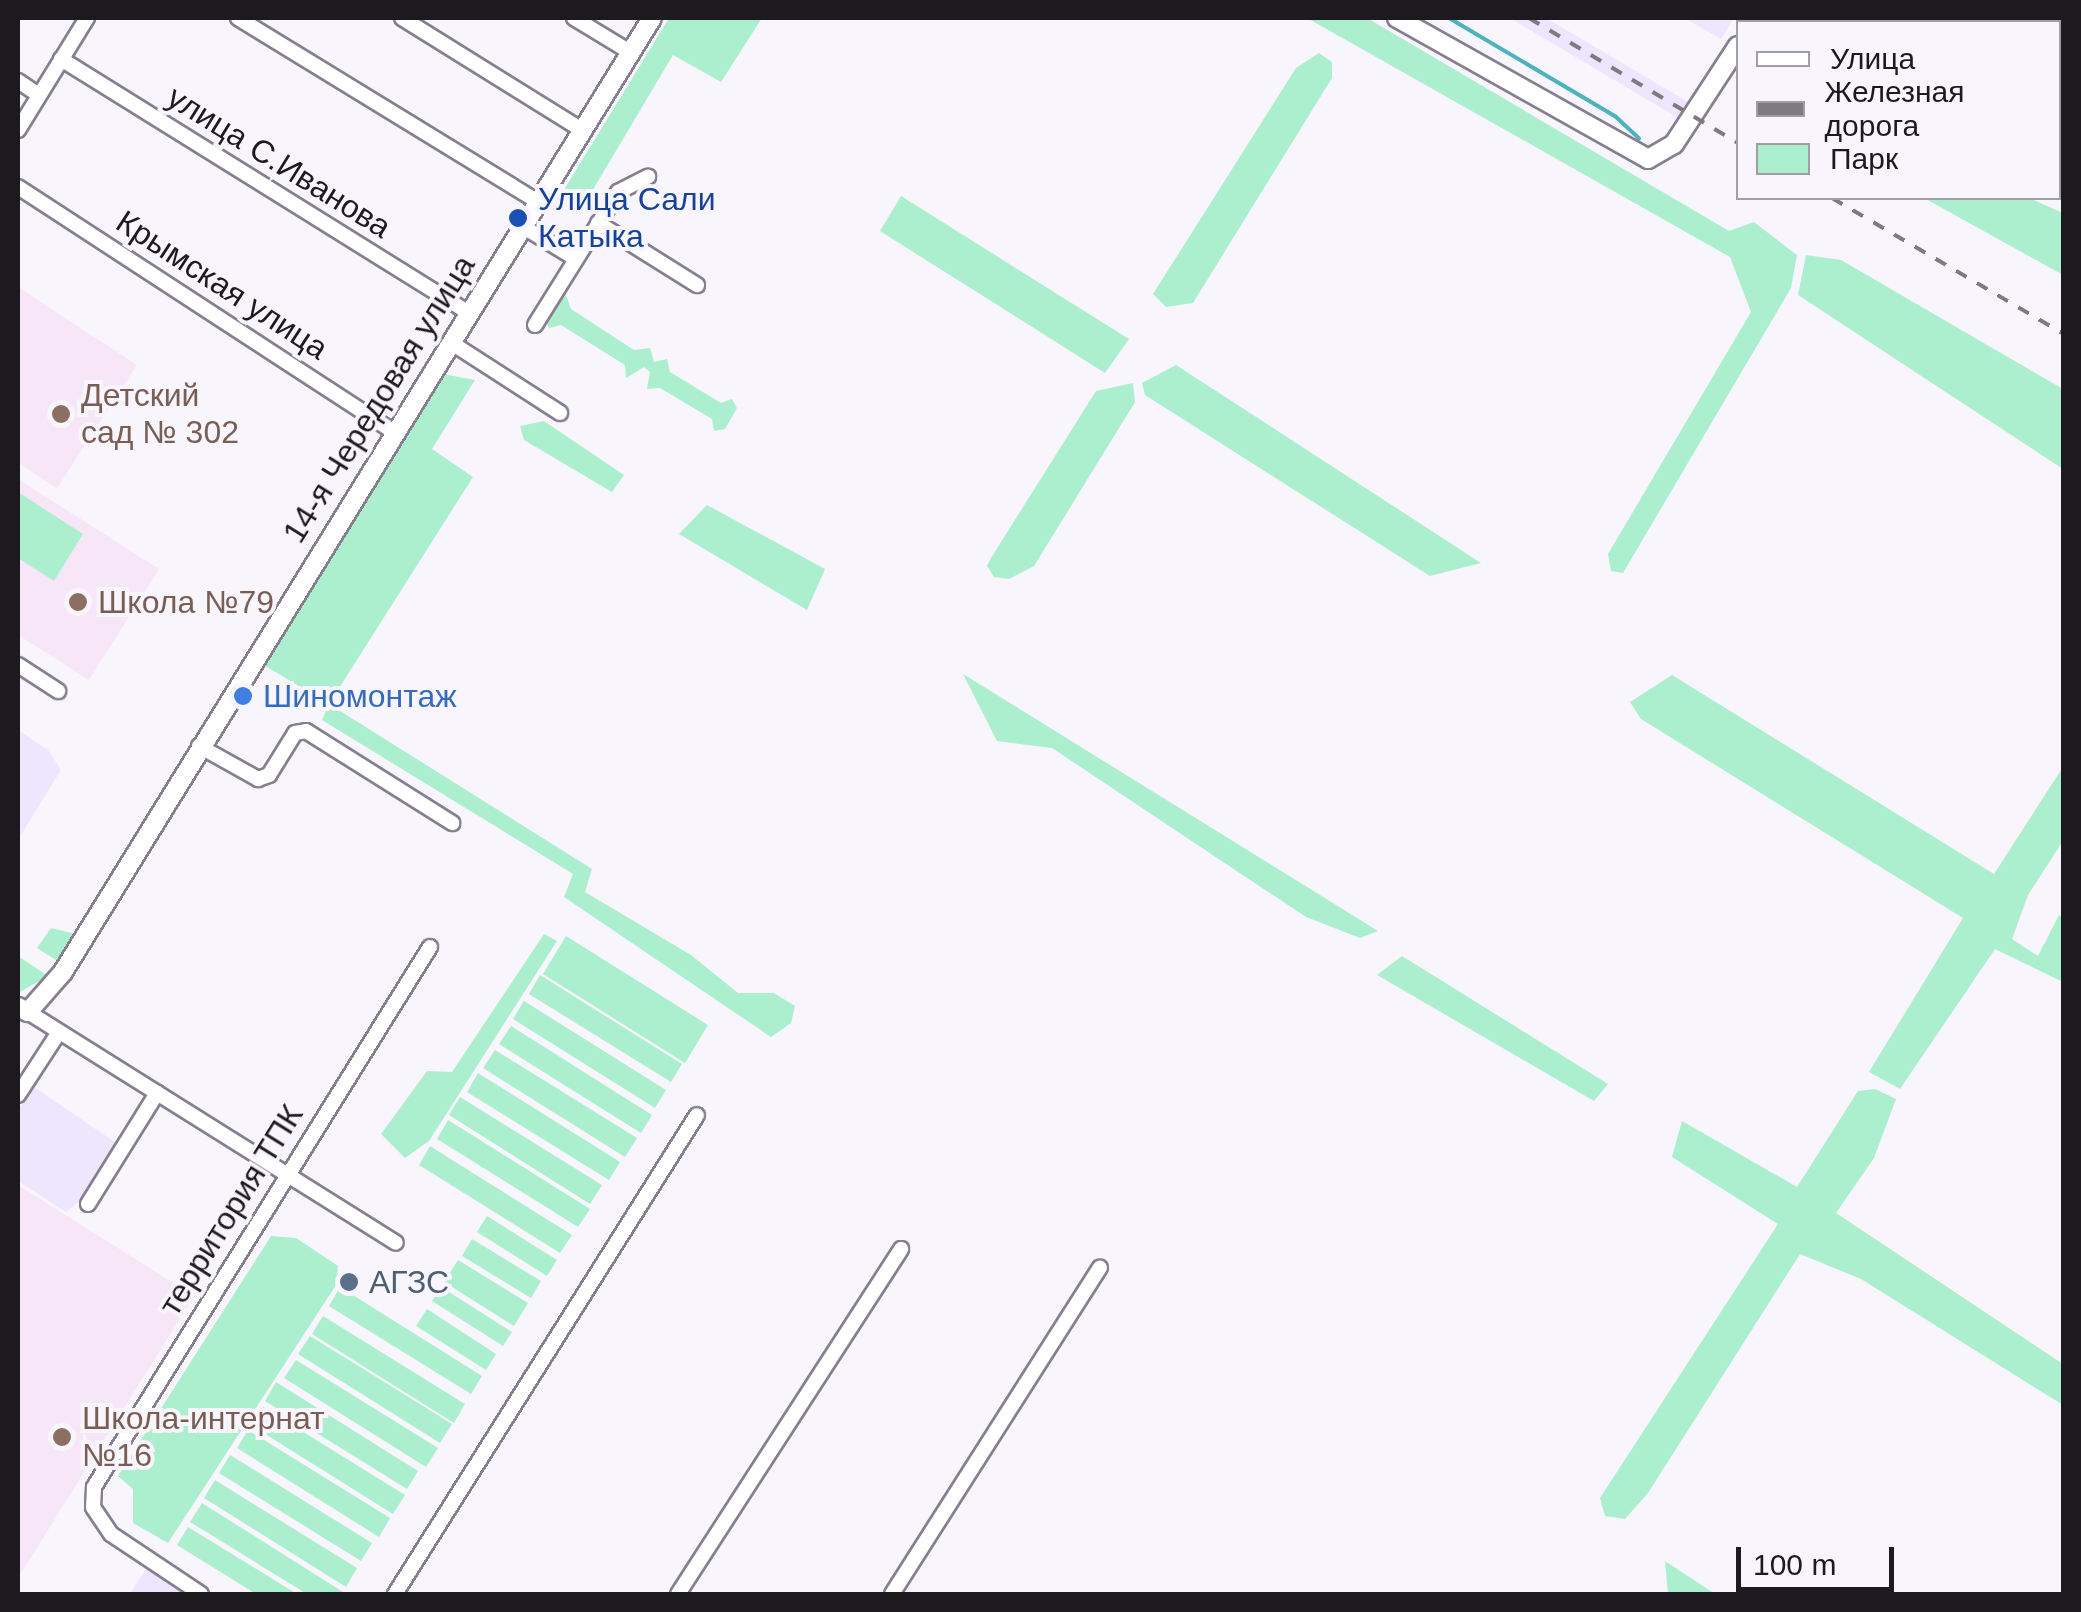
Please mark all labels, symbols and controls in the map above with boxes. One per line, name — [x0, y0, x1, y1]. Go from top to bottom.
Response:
legend — [1736, 20, 2061, 200]
text: Улица — [1830, 42, 1915, 75]
text: Железная дорога — [1825, 75, 1964, 142]
street label: улица С.Иванова — [160, 78, 398, 246]
text: Парк — [1830, 142, 1898, 175]
place label: Улица Сали Катыка — [538, 181, 716, 256]
street label: Крымская улица — [109, 202, 335, 368]
marker: Улица Сали Катыка — [507, 207, 529, 229]
street label: 14-я Чередовая улица — [275, 248, 483, 550]
place label: Детский сад № 302 — [81, 377, 239, 452]
marker: Детский сад № 302 — [50, 403, 72, 425]
place label: Школа №79 — [98, 583, 274, 621]
marker: Школа №79 — [67, 591, 89, 613]
place label: Шиномонтаж — [263, 677, 457, 715]
marker: Шиномонтаж — [232, 685, 254, 707]
street label: территория ТПК — [151, 1098, 311, 1322]
place label: АГЗС — [369, 1263, 449, 1301]
marker: АГЗС — [338, 1271, 360, 1293]
place label: Школа-интернат №16 — [82, 1400, 325, 1475]
marker: Школа-интернат №16 — [51, 1426, 73, 1448]
scale bar — [1741, 1527, 1898, 1589]
text: 100 m — [1753, 1548, 1836, 1581]

